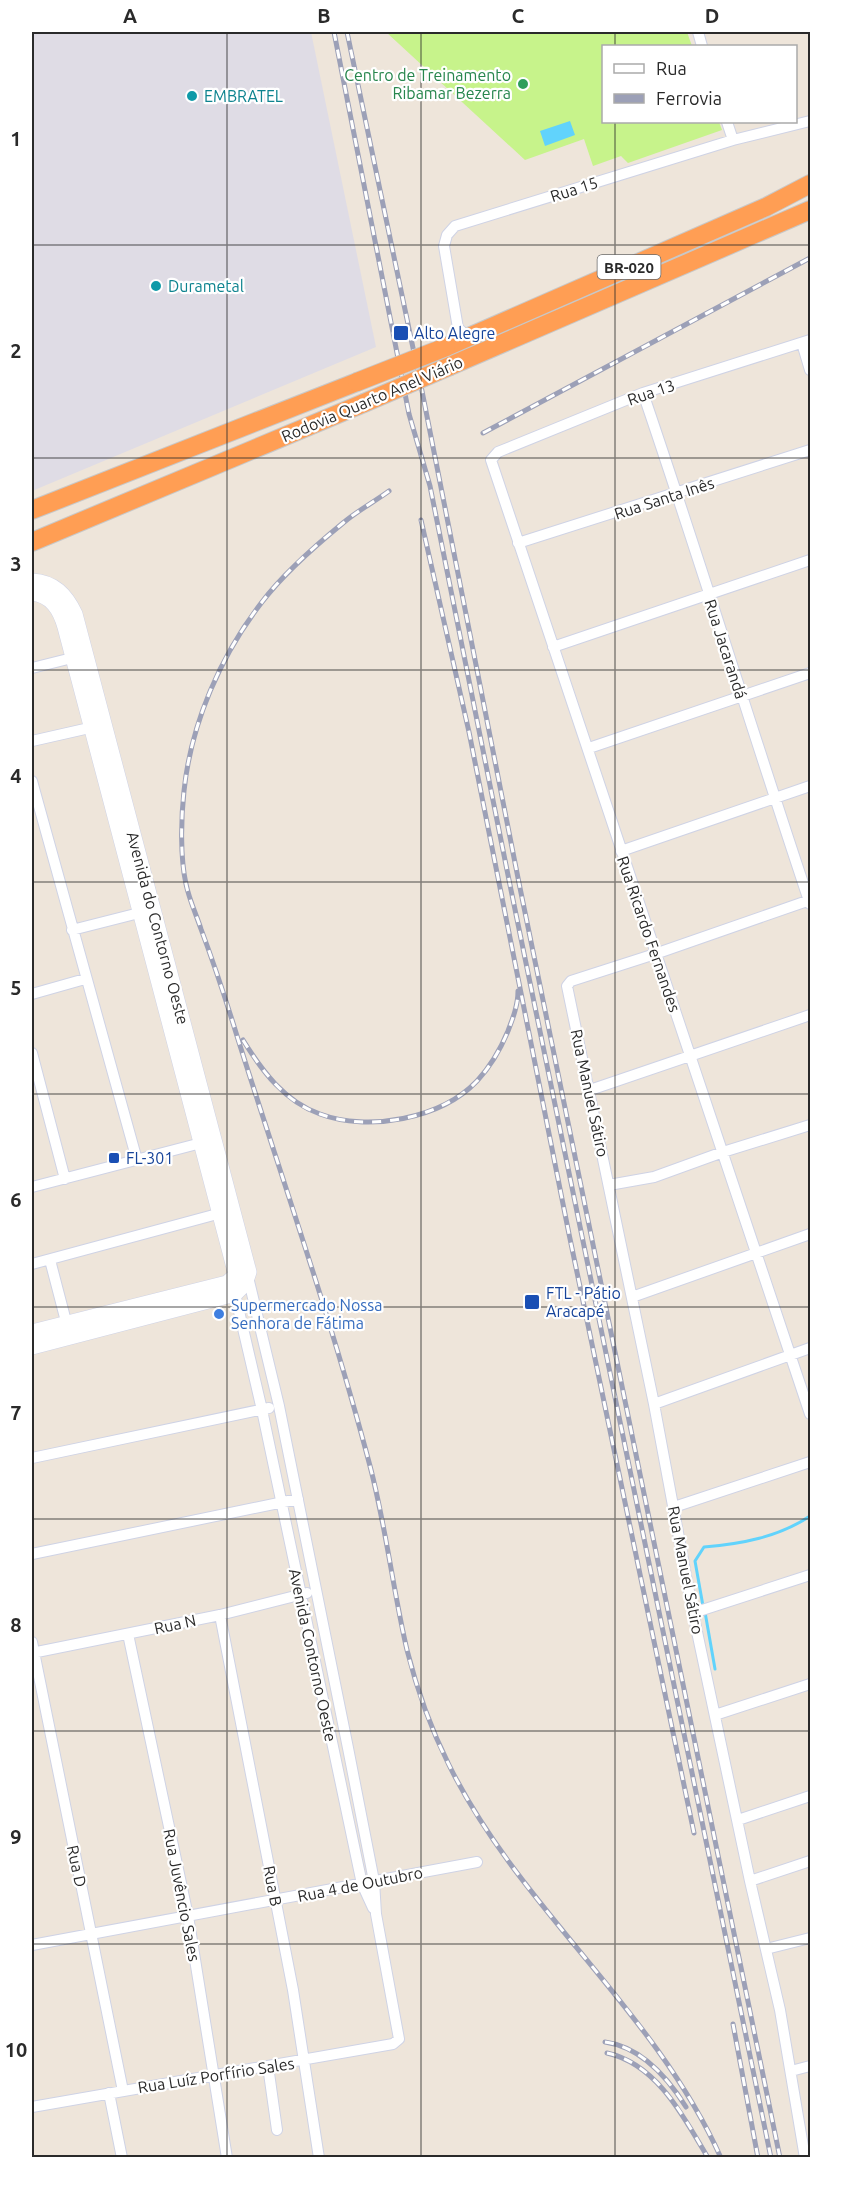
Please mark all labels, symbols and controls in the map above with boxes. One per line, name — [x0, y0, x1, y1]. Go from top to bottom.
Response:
text: A — [123, 4, 137, 27]
text: B — [317, 4, 331, 27]
text: C — [512, 4, 525, 27]
text: D — [705, 4, 719, 27]
legend — [602, 45, 797, 123]
text: Rua — [656, 58, 687, 78]
place label: Centro de Treinamento Ribamar Bezerra — [344, 66, 511, 102]
marker: Centro de Treinamento Ribamar Bezerra — [516, 77, 530, 91]
place label: EMBRATEL — [204, 87, 283, 105]
text: Ferrovia — [656, 88, 722, 108]
marker: EMBRATEL — [185, 89, 199, 103]
text: 1 — [10, 127, 22, 150]
street label: Rua 15 — [548, 173, 600, 205]
road number: BR-020 — [598, 255, 660, 279]
place label: Durametal — [168, 277, 244, 295]
marker: Durametal — [149, 279, 163, 293]
marker: Alto Alegre — [392, 324, 410, 342]
place label: Alto Alegre — [414, 324, 495, 342]
text: 2 — [10, 339, 22, 362]
street label: Rodovia Quarto Anel Viário — [279, 353, 465, 445]
street label: Rua 13 — [625, 376, 677, 408]
street label: Rua Santa Inês — [612, 473, 716, 523]
text: 3 — [10, 552, 22, 575]
street label: Rua Jacarandá — [701, 597, 751, 701]
text: 4 — [10, 764, 22, 787]
street label: Avenida do Contorno Oeste — [124, 830, 192, 1026]
street label: Rua Ricardo Fernandes — [614, 854, 684, 1014]
text: 5 — [10, 976, 22, 999]
street label: Rua Manuel Sátiro — [568, 1027, 612, 1159]
place label: FL-301 — [126, 1149, 173, 1167]
marker: FL-301 — [107, 1151, 121, 1165]
text: 6 — [10, 1188, 22, 1211]
place label: FTL - Pátio Aracapé — [546, 1284, 621, 1320]
marker: FTL - Pátio Aracapé — [523, 1293, 541, 1311]
place label: Supermercado Nossa Senhora de Fátima — [231, 1296, 382, 1332]
marker: Supermercado Nossa Senhora de Fátima — [212, 1307, 226, 1321]
text: 7 — [10, 1401, 22, 1424]
street label: Rua Manuel Sátiro — [665, 1504, 707, 1636]
street label: Avenida Contorno Oeste — [286, 1567, 340, 1743]
street label: Rua N — [152, 1611, 198, 1637]
text: 8 — [10, 1613, 22, 1636]
text: 9 — [10, 1825, 22, 1848]
street label: Rua Juvêncio Sales — [160, 1827, 204, 1963]
street label: Rua D — [64, 1843, 90, 1889]
street label: Rua 4 de Outubro — [296, 1863, 424, 1905]
street label: Rua B — [260, 1864, 286, 1908]
text: 10 — [5, 2038, 27, 2061]
street label: Rua Luíz Porfírio Sales — [136, 2054, 296, 2096]

